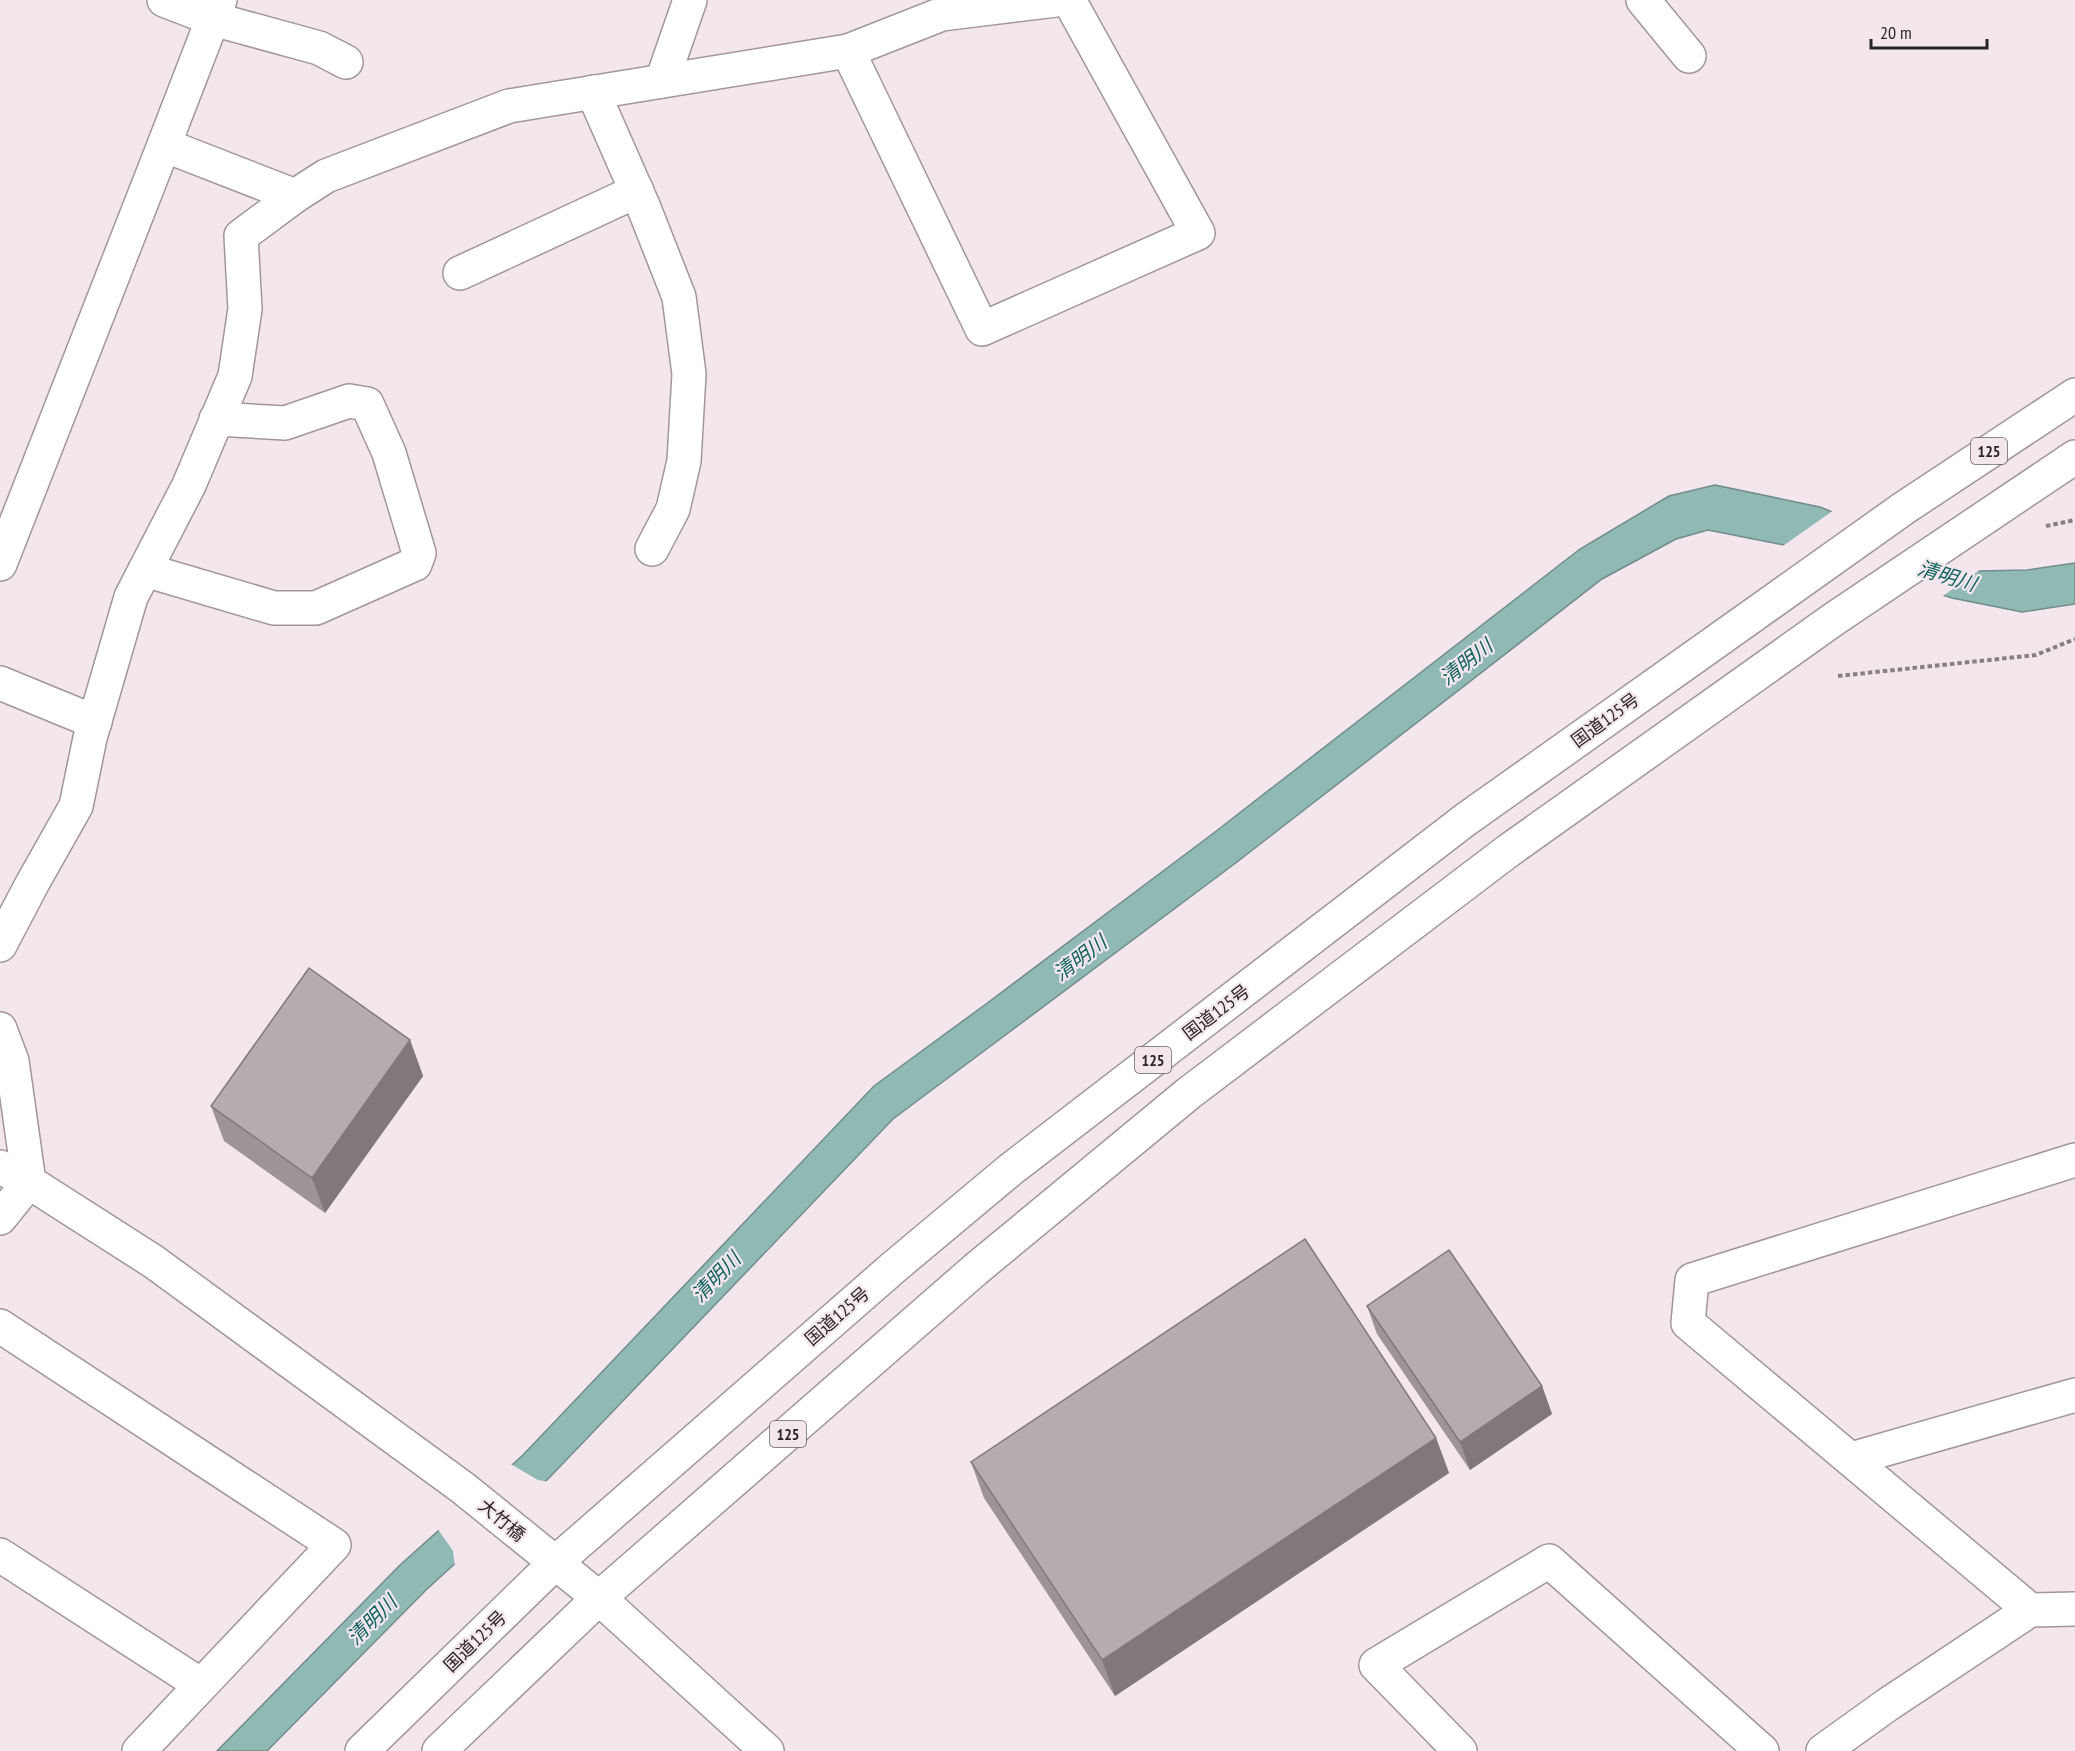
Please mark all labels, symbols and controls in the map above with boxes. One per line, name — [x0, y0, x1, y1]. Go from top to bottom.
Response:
scale bar — [1871, 12, 1986, 50]
text: 20 m — [1880, 21, 1912, 44]
road number: 125 — [1971, 438, 2007, 464]
water label: 清明川 — [1915, 555, 1981, 598]
water label: 清明川 — [1434, 632, 1499, 691]
street label: 国道125号 — [1567, 688, 1643, 752]
water label: 清明川 — [1048, 928, 1113, 986]
street label: 国道125号 — [1178, 979, 1254, 1045]
road number: 125 — [1135, 1047, 1171, 1073]
water label: 清明川 — [686, 1245, 748, 1308]
street label: 国道125号 — [800, 1282, 874, 1350]
road number: 125 — [770, 1421, 806, 1447]
street label: 大竹橋 — [474, 1494, 530, 1546]
water label: 清明川 — [342, 1588, 404, 1650]
street label: 国道125号 — [439, 1606, 511, 1676]

